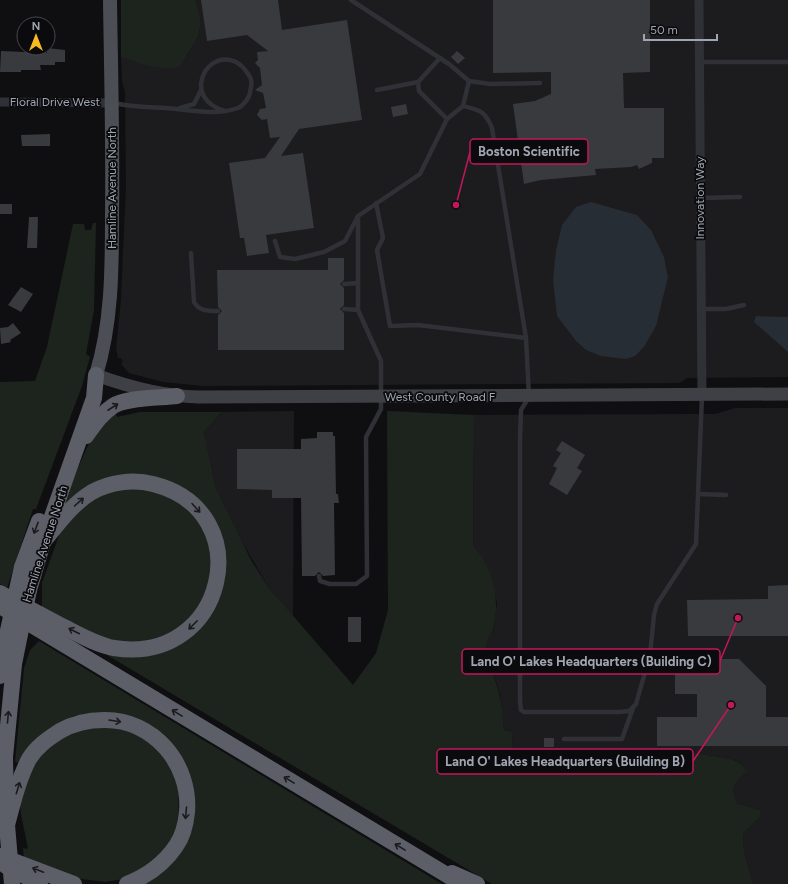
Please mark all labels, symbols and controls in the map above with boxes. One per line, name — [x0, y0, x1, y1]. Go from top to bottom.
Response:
north arrow — [16, 16, 56, 56]
scale bar — [644, 16, 717, 42]
text: N — [32, 20, 40, 33]
text: 50 m — [650, 23, 678, 37]
street label: Floral Drive West — [10, 95, 101, 109]
street label: Hamline Avenue North — [105, 127, 119, 249]
callout: Boston Scientific — [470, 139, 588, 164]
text: Boston Scientific — [478, 144, 580, 159]
street label: Innovation Way — [693, 156, 707, 239]
street label: West County Road F — [385, 390, 496, 404]
one-way arrow — [107, 403, 118, 412]
street label: Hamline Avenue North — [19, 484, 71, 604]
one-way arrow — [74, 498, 84, 507]
one-way arrow — [191, 503, 200, 513]
one-way arrow — [32, 522, 40, 534]
one-way arrow — [188, 620, 198, 629]
one-way arrow — [68, 627, 80, 635]
callout: Land O' Lakes Headquarters (Building C) — [462, 649, 720, 674]
text: Land O' Lakes Headquarters (Building C) — [470, 654, 712, 669]
one-way arrow — [171, 708, 183, 716]
one-way arrow — [4, 711, 11, 724]
one-way arrow — [108, 717, 121, 725]
callout: Land O' Lakes Headquarters (Building B) — [437, 749, 693, 774]
text: Land O' Lakes Headquarters (Building B) — [445, 754, 685, 769]
one-way arrow — [283, 775, 295, 783]
one-way arrow — [15, 782, 22, 795]
one-way arrow — [183, 806, 190, 819]
one-way arrow — [394, 842, 406, 850]
one-way arrow — [32, 866, 44, 874]

